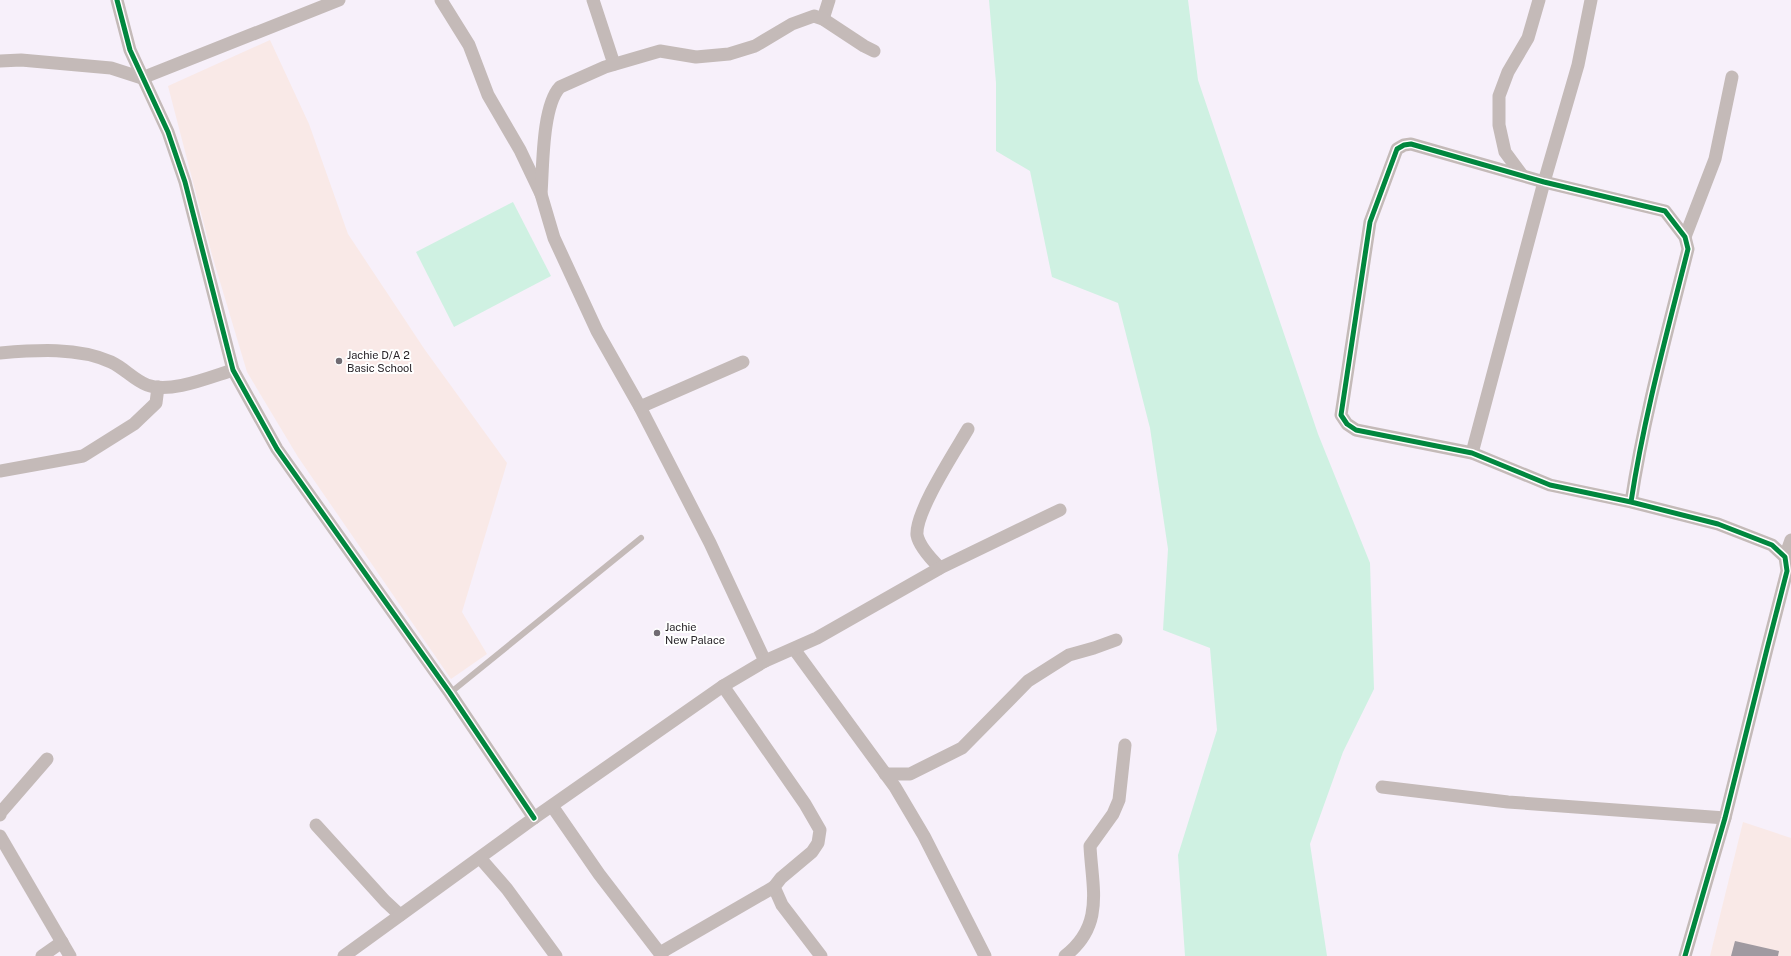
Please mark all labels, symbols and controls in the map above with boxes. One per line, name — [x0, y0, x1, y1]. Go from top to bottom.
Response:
place label: Jachie D/A 2 Basic School — [347, 349, 413, 374]
marker: Jachie D/A 2 Basic School — [334, 356, 344, 366]
place label: Jachie New Palace — [665, 621, 725, 646]
marker: Jachie New Palace — [652, 628, 662, 638]

